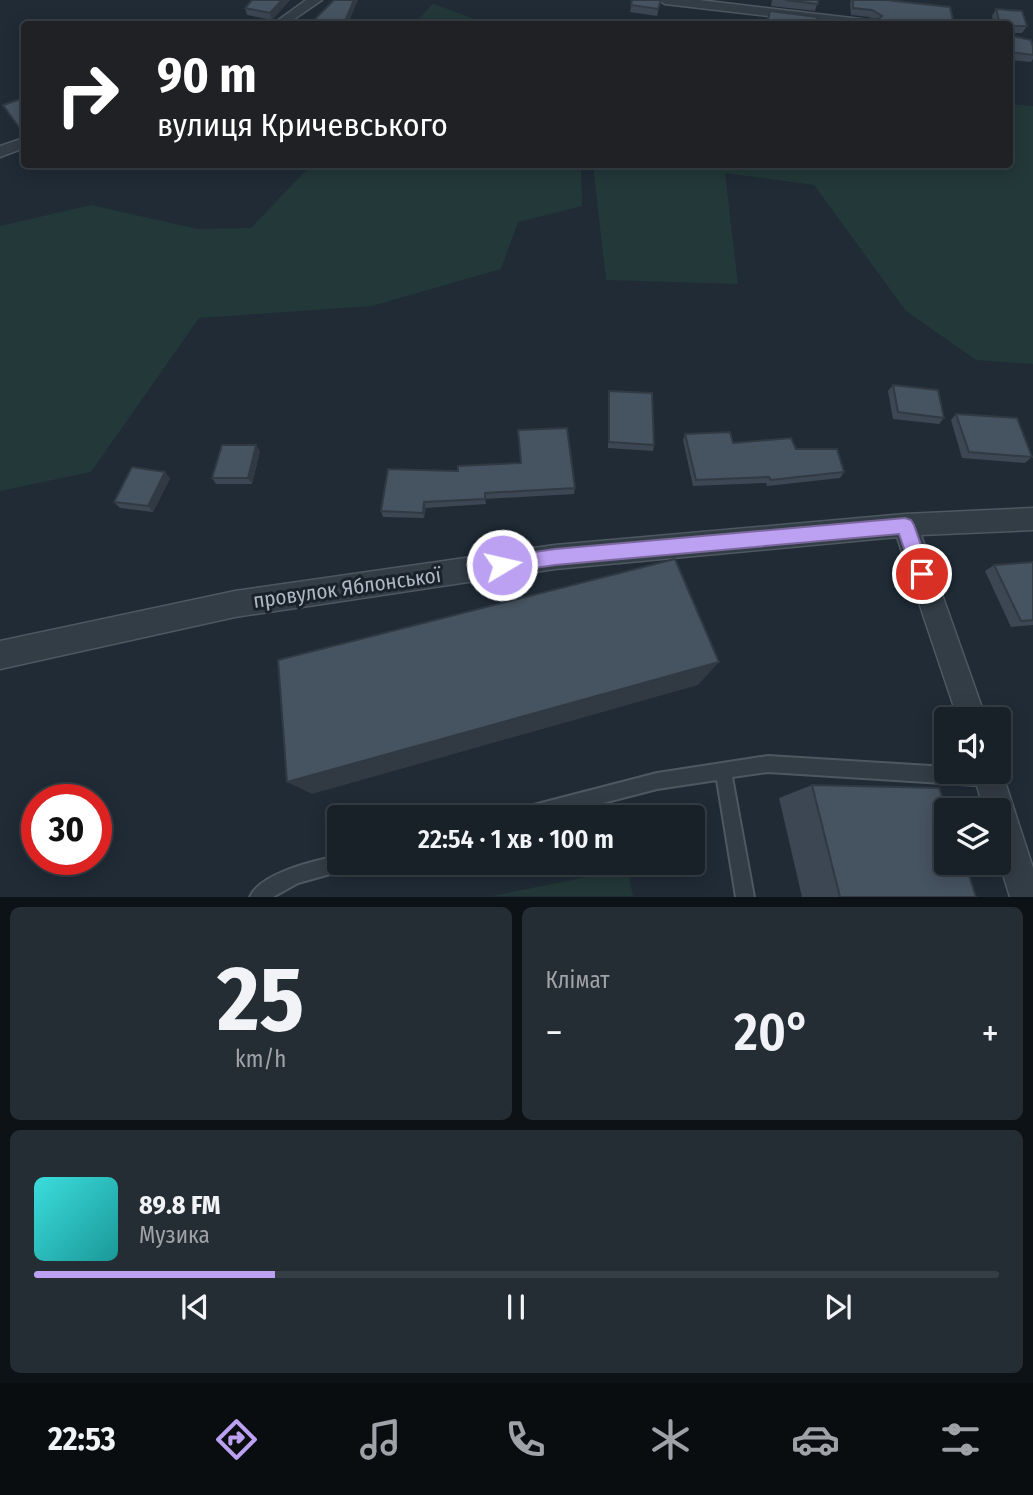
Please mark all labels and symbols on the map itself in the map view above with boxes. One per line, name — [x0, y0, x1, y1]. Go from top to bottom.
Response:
position arrow — [465, 528, 539, 602]
pin — [892, 544, 952, 604]
street label: провулок Яблонської — [251, 562, 443, 614]
speed limit sign: 30 — [21, 784, 112, 875]

